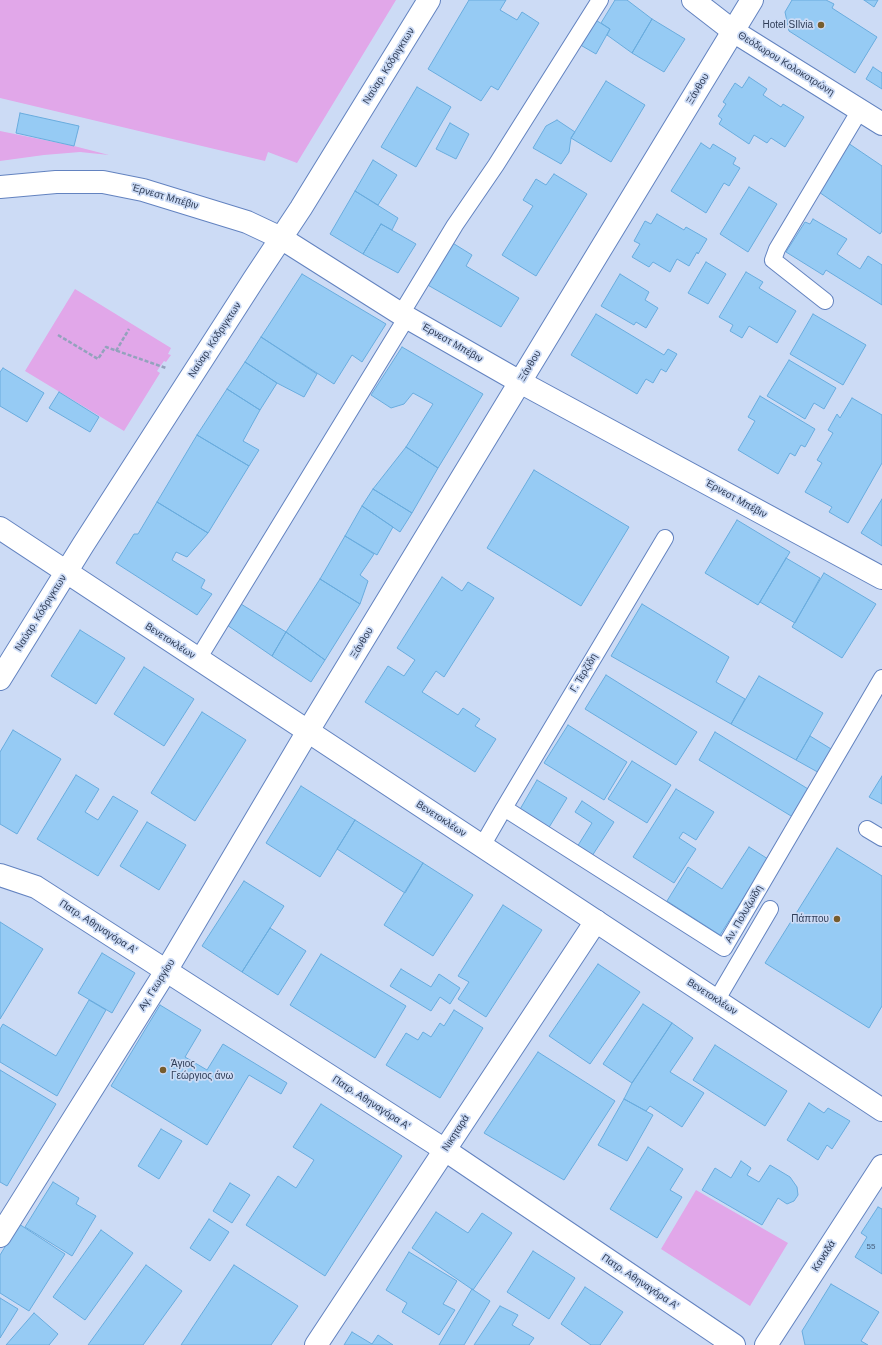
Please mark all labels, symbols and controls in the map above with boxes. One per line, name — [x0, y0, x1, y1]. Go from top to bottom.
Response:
place label: Hotel SIlvia — [762, 19, 813, 31]
marker: Hotel SIlvia — [816, 20, 826, 30]
street label: Ναύαρ. Κόδριγκτων — [361, 26, 417, 106]
street label: Θεόδωρου Κολοκοτρώνη — [736, 29, 836, 99]
street label: Ξάνθου — [684, 71, 712, 107]
street label: Έρνεστ Μπέβιν — [130, 182, 200, 212]
street label: Ναύαρ. Κόδριγκτων — [186, 300, 244, 380]
street label: Έρνεστ Μπέβιν — [419, 321, 485, 365]
street label: Ξάνθου — [516, 348, 544, 384]
street label: Έρνεστ Μπέβιν — [703, 477, 769, 521]
street label: Ναύαρ. Κόδριγκτων — [13, 573, 69, 653]
street label: Βενετοκλέων — [143, 620, 197, 662]
street label: Ξάνθου — [348, 625, 376, 661]
street label: Γ. Τερζίδη — [568, 652, 600, 694]
street label: Βενετοκλέων — [414, 798, 468, 840]
street label: Αν. Πολυζωϊδη — [723, 883, 765, 945]
street label: Πατρ. Αθηναγόρα Α' — [57, 897, 139, 957]
place label: Πάππου — [791, 913, 829, 925]
marker: Πάππου — [832, 914, 842, 924]
street label: Αγ. Γεωργίου — [136, 957, 178, 1013]
street label: Βενετοκλέων — [685, 976, 739, 1018]
place label: Άγιος Γεώργιος άνω — [171, 1058, 233, 1082]
marker: Άγιος Γεώργιος άνω — [158, 1065, 168, 1075]
street label: Πατρ. Αθηναγόρα Α' — [330, 1073, 412, 1133]
street label: Νικηταρά — [440, 1113, 472, 1153]
street label: Καναδά — [810, 1238, 838, 1274]
house number: 55 — [867, 1242, 875, 1252]
street label: Πατρ. Αθηναγόρα Α' — [599, 1252, 681, 1312]

